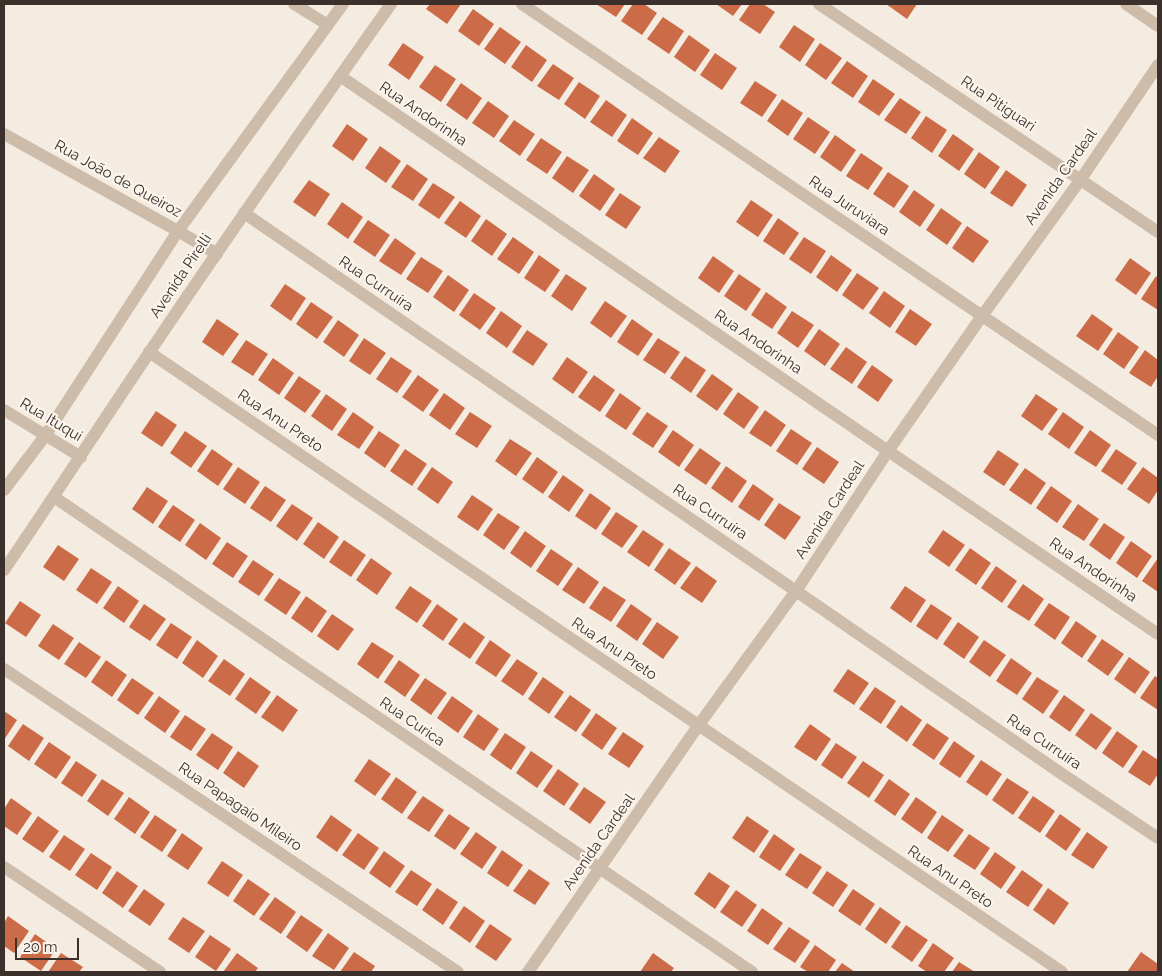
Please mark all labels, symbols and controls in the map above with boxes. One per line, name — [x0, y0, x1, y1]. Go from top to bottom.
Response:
street label: Rua Pitiguari — [957, 72, 1039, 136]
street label: Rua Andorinha — [376, 78, 470, 150]
street label: Avenida Cardeal — [1021, 125, 1101, 229]
street label: Rua João de Queiroz — [51, 136, 185, 222]
street label: Rua Juruviara — [805, 172, 893, 240]
street label: Avenida Pirelli — [146, 231, 216, 321]
street label: Rua Curruíra — [335, 253, 417, 315]
street label: Rua Andorinha — [711, 306, 805, 378]
street label: Rua Anu Preto — [234, 386, 326, 456]
street label: Rua Ituqui — [17, 394, 85, 446]
street label: Avenida Cardeal — [792, 458, 868, 562]
street label: Rua Curruíra — [669, 481, 751, 543]
street label: Rua Andorinha — [1046, 534, 1140, 606]
street label: Rua Anu Preto — [568, 614, 660, 684]
street label: Rua Curica — [376, 694, 448, 750]
street label: Rua Curruíra — [1003, 711, 1085, 773]
street label: Rua Papagaio Mileiro — [175, 759, 305, 855]
street label: Avenida Cardeal — [559, 790, 639, 894]
street label: Rua Anu Preto — [904, 842, 996, 912]
scale bar — [18, 928, 81, 960]
text: 20 m — [23, 938, 58, 956]

